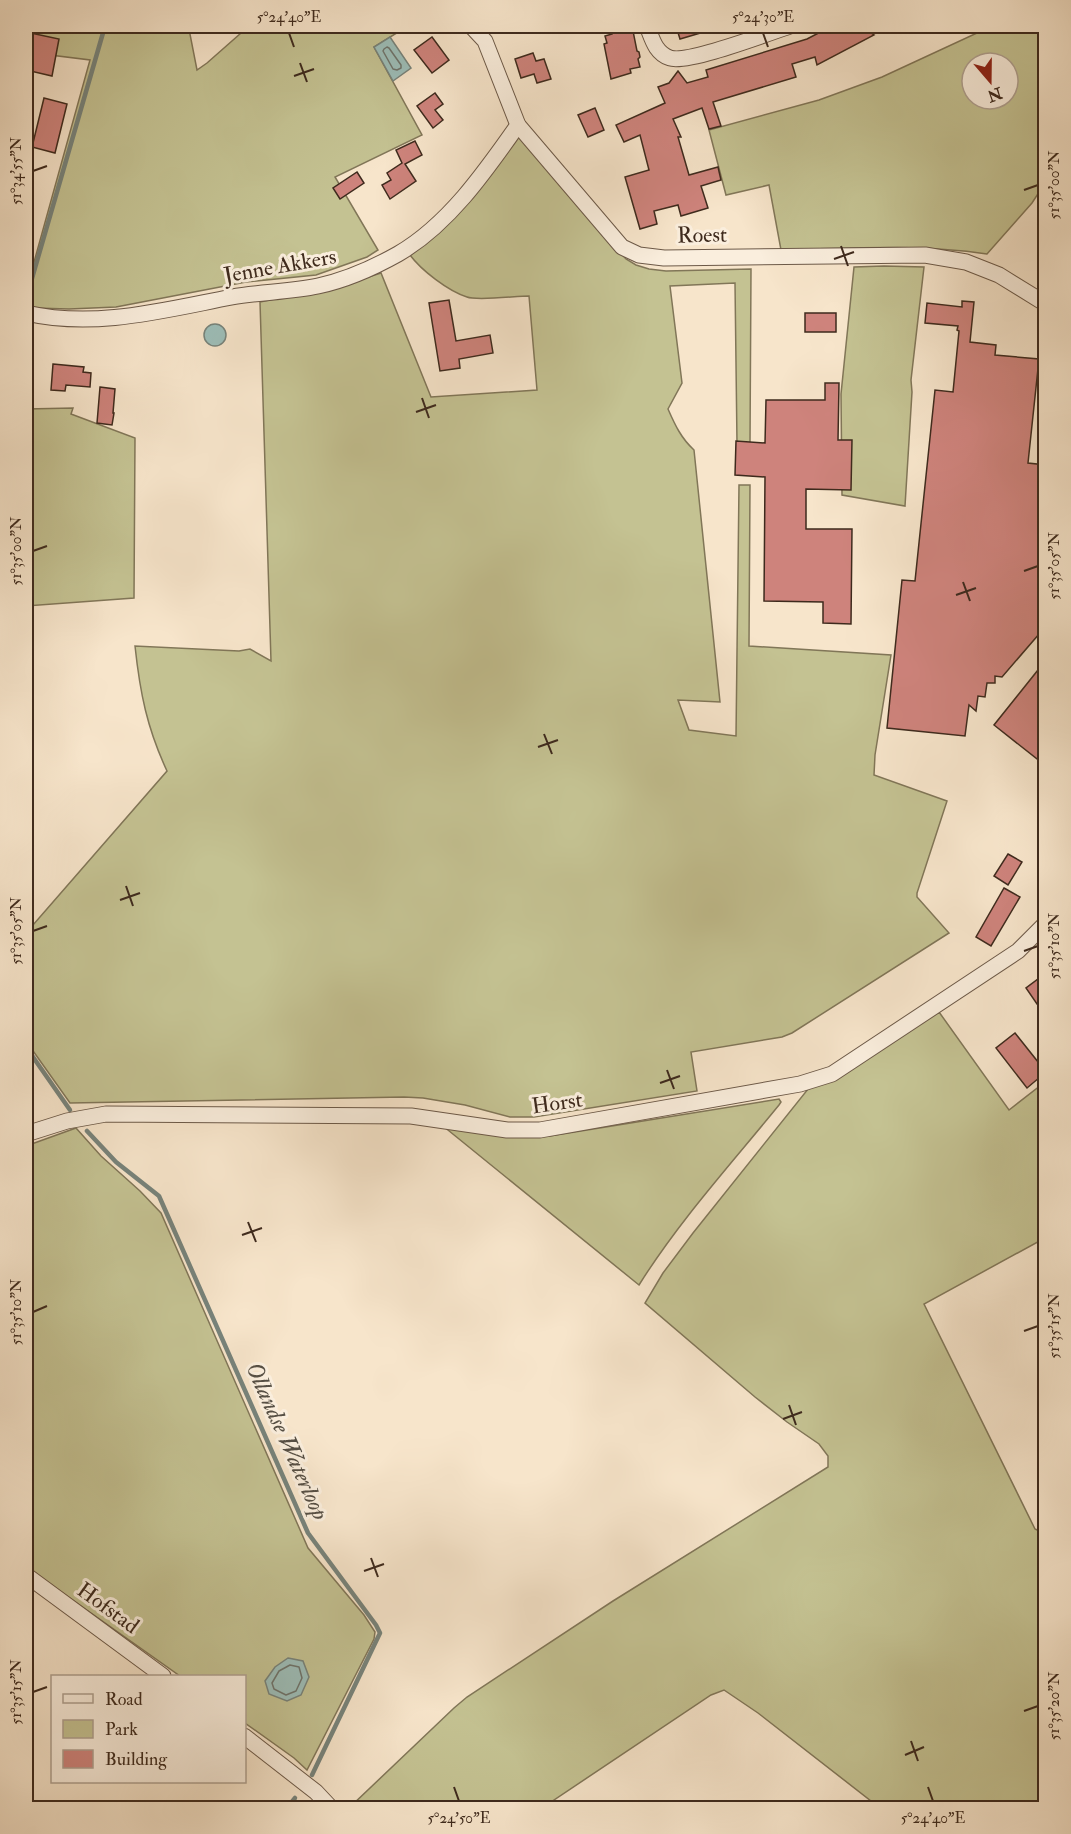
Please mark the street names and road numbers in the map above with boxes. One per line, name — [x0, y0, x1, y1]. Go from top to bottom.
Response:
street label: Roest — [677, 221, 727, 249]
street label: Jenne Akkers — [221, 242, 338, 290]
street label: Horst — [530, 1086, 584, 1120]
street label: Hofstad — [71, 1576, 145, 1640]

